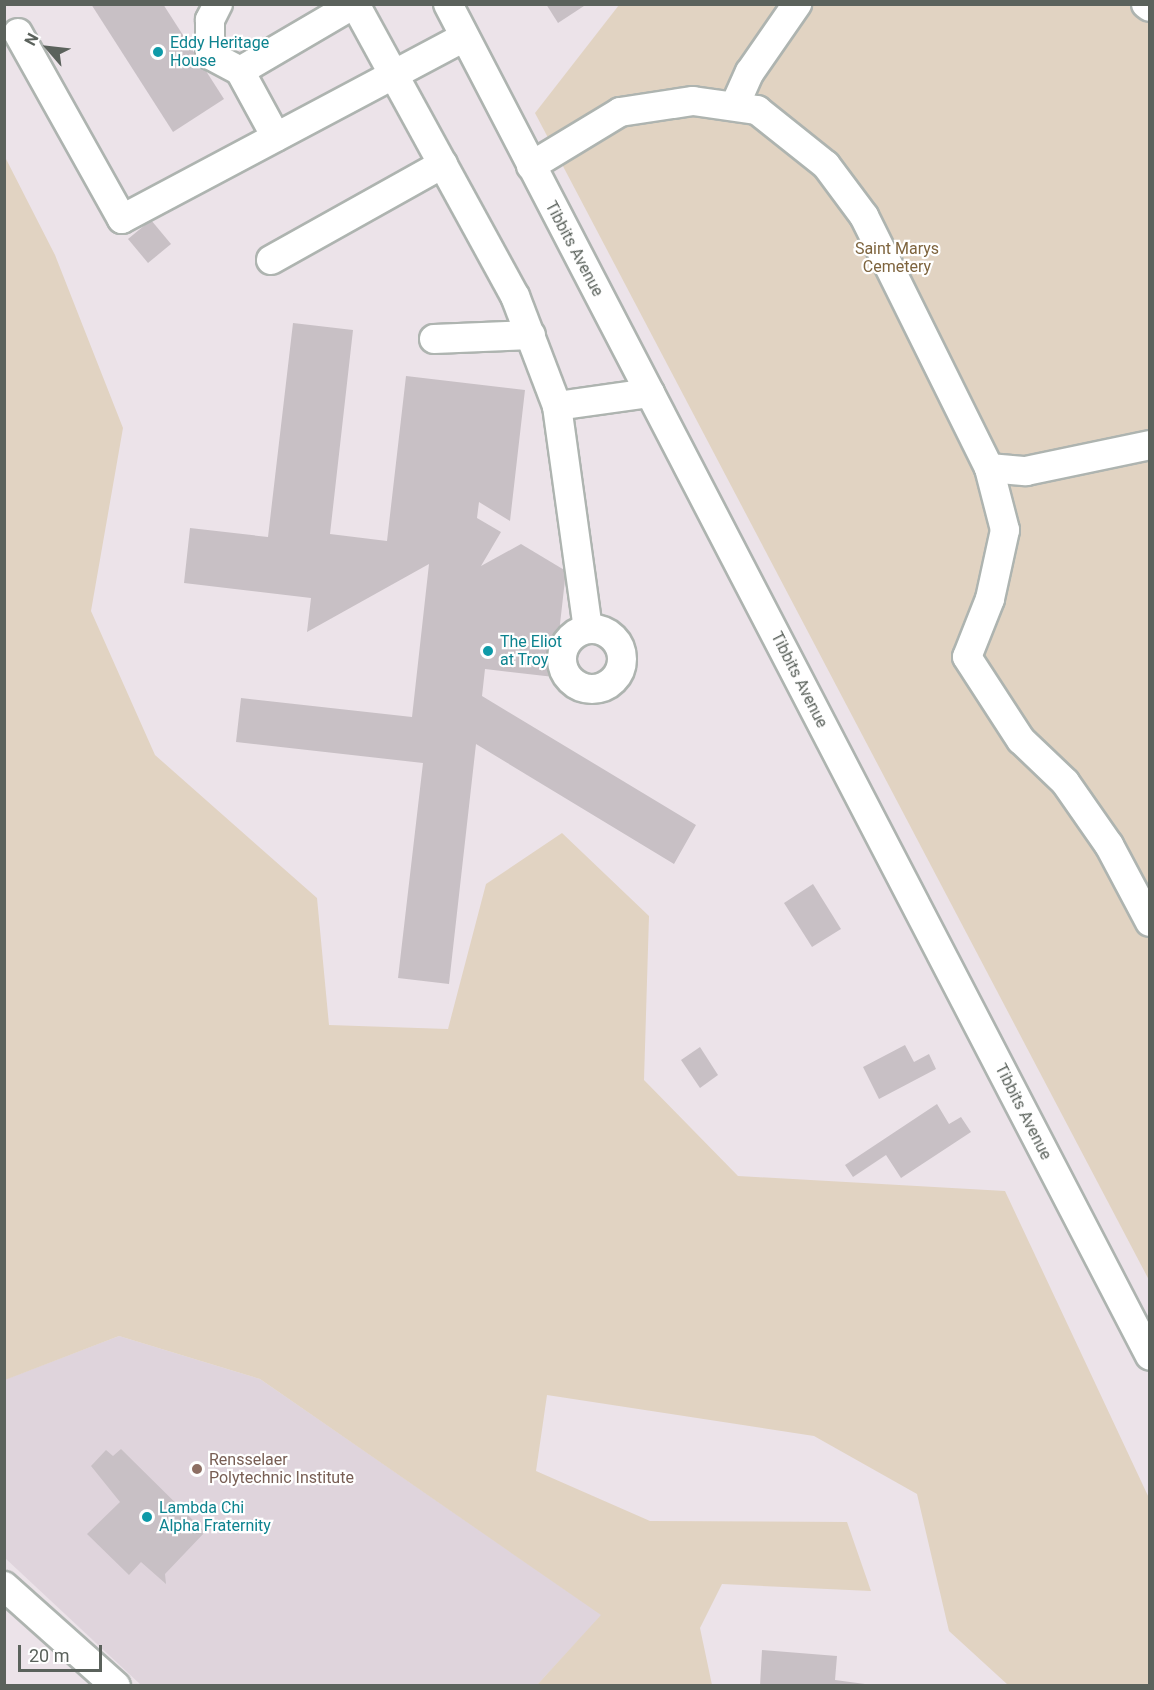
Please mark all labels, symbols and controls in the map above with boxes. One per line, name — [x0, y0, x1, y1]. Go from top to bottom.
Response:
north arrow — [18, 18, 78, 78]
text: N — [21, 30, 43, 49]
place label: Eddy Heritage House — [170, 33, 269, 71]
marker: Eddy Heritage House — [151, 45, 165, 59]
street label: Tibbits Avenue — [541, 198, 607, 300]
park label: Saint Marys Cemetery — [855, 239, 939, 277]
street label: Tibbits Avenue — [767, 629, 831, 731]
place label: The Eliot at Troy — [500, 632, 562, 670]
marker: The Eliot at Troy — [481, 644, 495, 658]
street label: Tibbits Avenue — [991, 1061, 1055, 1163]
place label: Rensselaer Polytechnic Institute — [209, 1450, 354, 1488]
marker: Rensselaer Polytechnic Institute — [190, 1462, 204, 1476]
place label: Lambda Chi Alpha Fraternity — [159, 1498, 271, 1536]
marker: Lambda Chi Alpha Fraternity — [140, 1510, 154, 1524]
scale bar — [21, 1633, 105, 1671]
text: 20 m — [29, 1645, 69, 1666]

